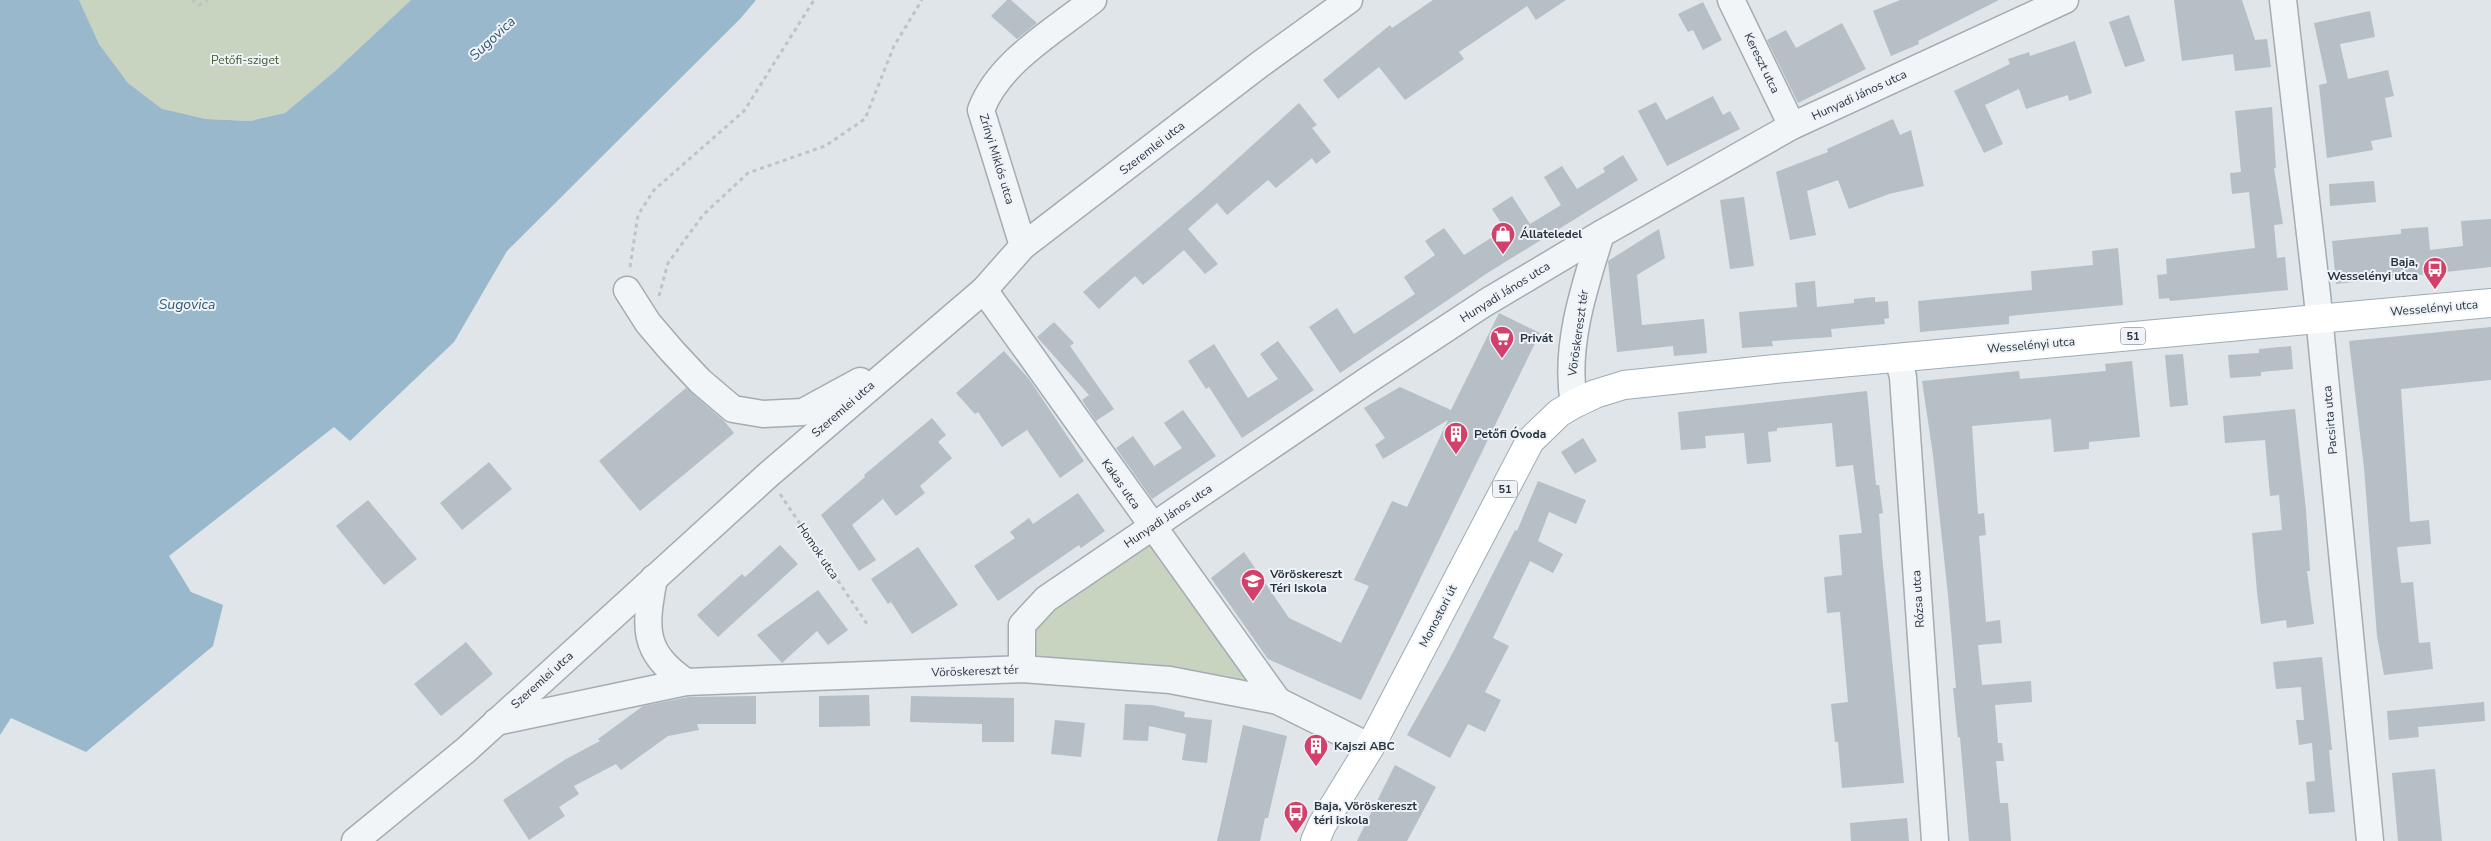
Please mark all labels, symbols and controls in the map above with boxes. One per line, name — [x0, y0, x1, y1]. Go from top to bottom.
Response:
water label: Sugovica — [465, 12, 520, 65]
street label: Kereszt utca — [1740, 30, 1784, 96]
park label: Petőfi-sziget — [211, 52, 280, 68]
street label: Hunyadi János utca — [1809, 66, 1909, 124]
street label: Zrínyi Miklós utca — [976, 112, 1018, 206]
street label: Szeremlei utca — [1116, 118, 1188, 178]
shop icon: Állateledel — [1490, 221, 1516, 255]
place label: Állateledel — [1520, 226, 1582, 242]
place label: Baja, Wesselényi utca — [2327, 254, 2418, 284]
bus stop icon: Baja, Wesselényi utca — [2422, 256, 2448, 290]
street label: Hunyadi János utca — [1457, 258, 1553, 326]
street label: Vöröskereszt tér — [1564, 288, 1592, 378]
water label: Sugovica — [159, 295, 215, 314]
street label: Wesselényi utca — [2389, 296, 2479, 320]
supermarket icon: Privát — [1489, 325, 1515, 359]
road number: 51 — [2120, 328, 2146, 344]
place label: Privát — [1520, 330, 1553, 346]
street label: Wesselényi utca — [1986, 333, 2076, 357]
street label: Szeremlei utca — [808, 377, 878, 441]
street label: Pacsirta utca — [2319, 385, 2341, 455]
building icon: Petőfi Óvoda — [1443, 421, 1469, 455]
place label: Petőfi Óvoda — [1474, 426, 1546, 442]
street label: Kakas utca — [1098, 456, 1144, 512]
road number: 51 — [1492, 480, 1518, 498]
street label: Hunyadi János utca — [1121, 481, 1215, 551]
street label: Homok utca — [793, 520, 843, 582]
place label: Vöröskereszt Téri Iskola — [1269, 566, 1343, 596]
school or university icon: Vöröskereszt Téri Iskola — [1240, 568, 1266, 602]
street label: Rózsa utca — [1908, 570, 1928, 628]
street label: Monostori út — [1415, 581, 1461, 650]
street label: Szeremlei utca — [507, 648, 577, 712]
street label: Vöröskereszt tér — [930, 661, 1020, 681]
building icon: Kajszi ABC — [1303, 733, 1329, 767]
place label: Kajszi ABC — [1334, 738, 1395, 754]
place label: Baja, Vöröskereszt téri iskola — [1314, 798, 1417, 828]
bus stop icon: Baja, Vöröskereszt téri iskola — [1283, 800, 1309, 834]

